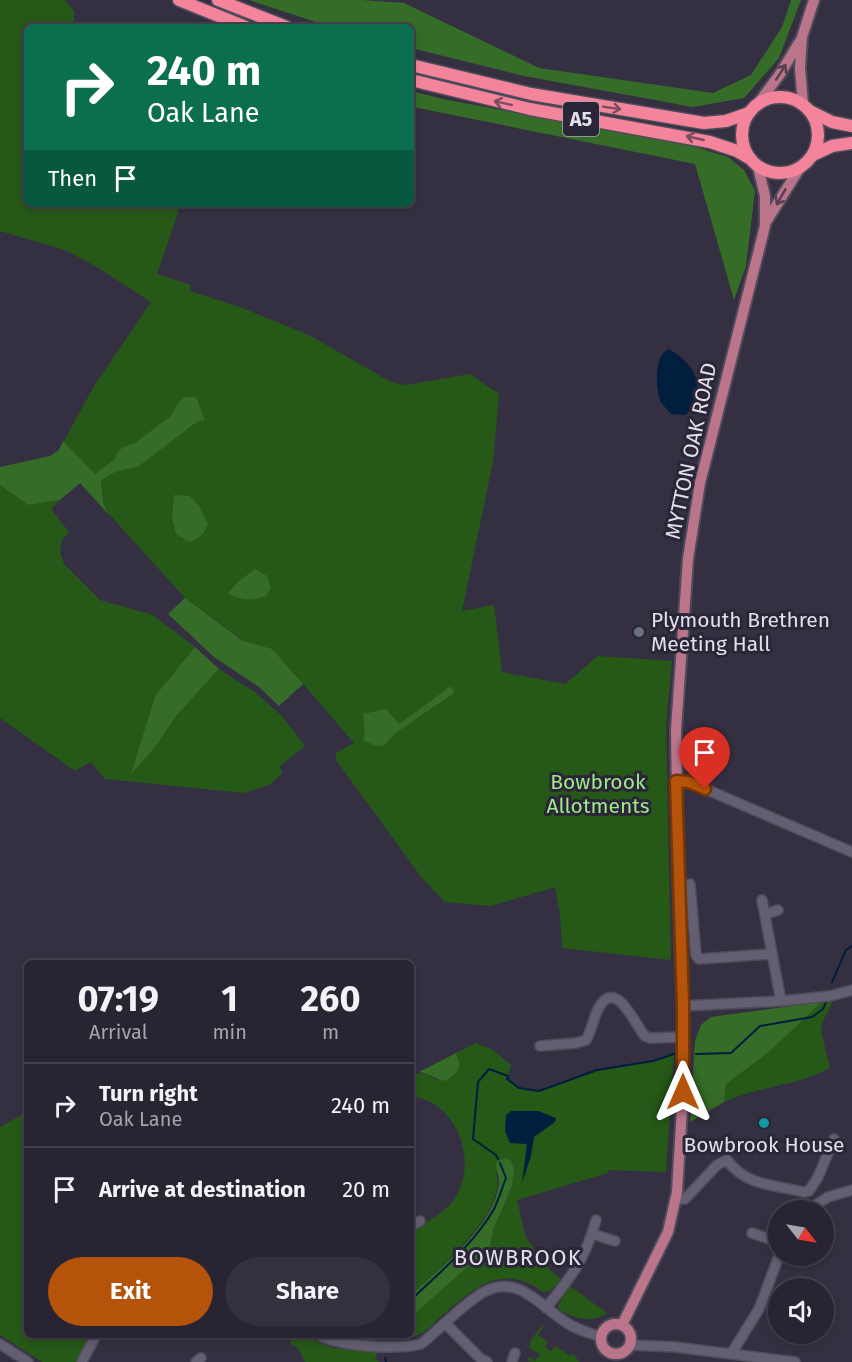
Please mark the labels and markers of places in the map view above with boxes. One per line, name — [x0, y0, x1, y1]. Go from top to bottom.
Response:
place label: Plymouth Brethren Meeting Hall — [651, 607, 830, 657]
marker: Plymouth Brethren Meeting Hall — [632, 625, 646, 639]
pin — [679, 727, 730, 789]
marker: Bowbrook House — [757, 1116, 771, 1130]
place label: Bowbrook House — [684, 1132, 844, 1158]

